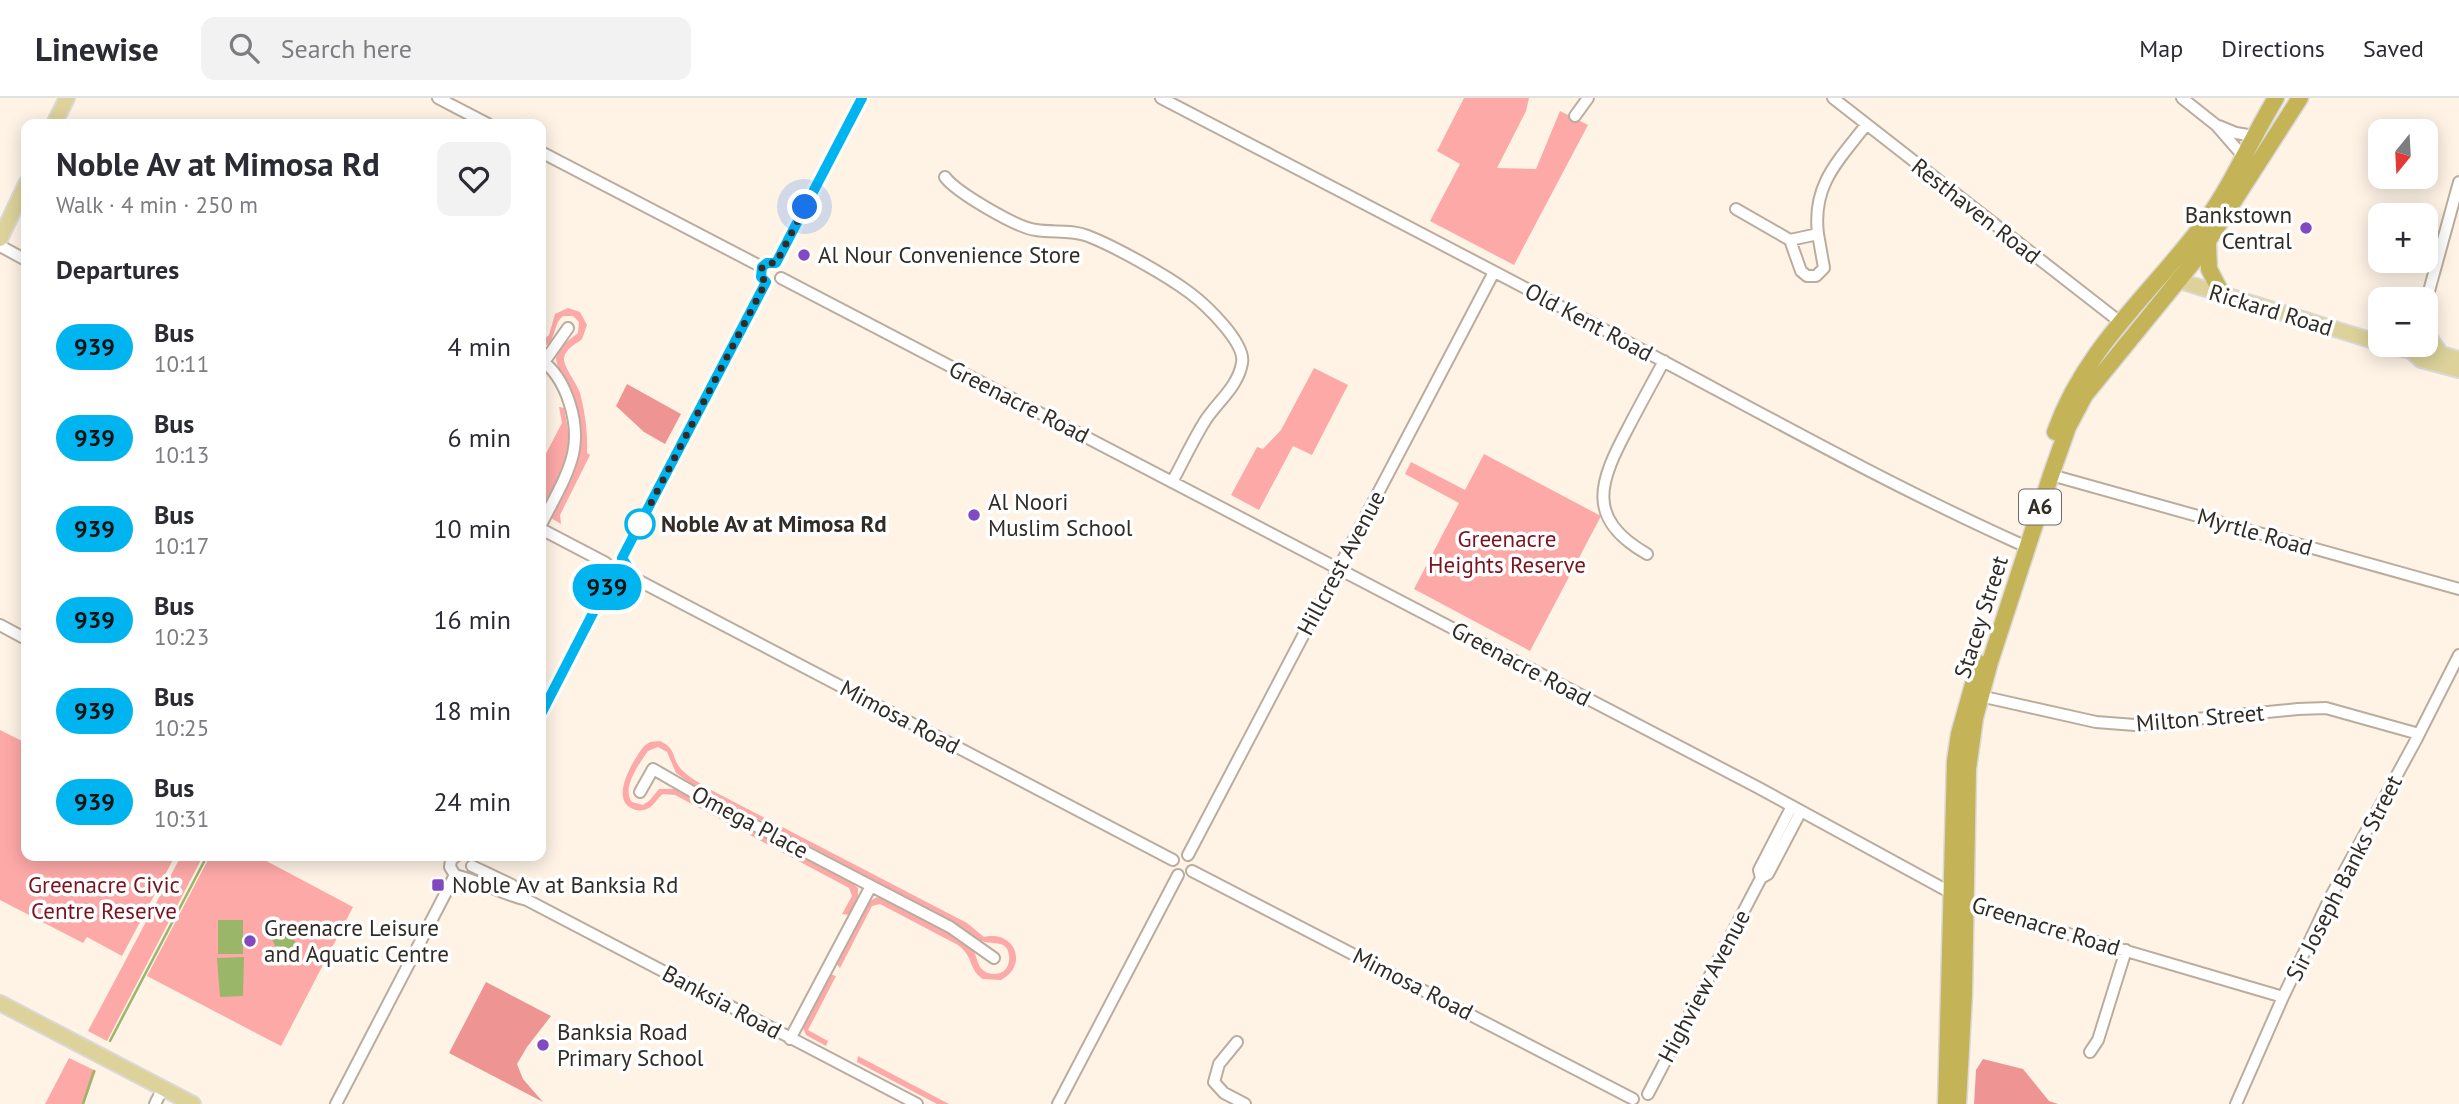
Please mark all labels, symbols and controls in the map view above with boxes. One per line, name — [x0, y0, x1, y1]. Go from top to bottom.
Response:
search box — [201, 17, 691, 80]
text: Linewise — [35, 27, 159, 70]
icon: search — [225, 29, 263, 67]
text: Search here — [281, 32, 412, 65]
text: Map — [2139, 33, 2183, 64]
text: Directions — [2221, 33, 2325, 64]
text: Saved — [2363, 33, 2424, 64]
north arrow — [2368, 119, 2438, 189]
map controls — [2368, 119, 2438, 357]
text: Noble Av at Mimosa Rd — [56, 142, 380, 185]
button: heart — [437, 142, 511, 216]
street label: Resthaven Road — [1906, 151, 2047, 270]
your location — [787, 189, 822, 224]
text: Walk · 4 min · 250 m — [56, 190, 258, 219]
place label: Bankstown Central — [2185, 200, 2292, 255]
button: + — [2368, 203, 2438, 273]
marker: Bankstown Central — [2298, 220, 2314, 236]
place label: Al Nour Convenience Store — [818, 240, 1081, 269]
marker: Al Nour Convenience Store — [796, 247, 812, 263]
text: Departures — [56, 253, 179, 286]
street label: Old Kent Road — [1520, 276, 1658, 367]
street label: Rickard Road — [2206, 277, 2336, 342]
button: − — [2368, 287, 2438, 357]
text: Bus — [154, 316, 194, 349]
text: 4 min — [448, 330, 511, 363]
text: 939 — [74, 331, 115, 362]
text: 10:11 — [154, 349, 209, 378]
street label: Greenacre Road — [944, 354, 1094, 449]
text: Bus — [154, 407, 194, 440]
text: 6 min — [448, 421, 511, 454]
text: 939 — [74, 422, 115, 453]
text: 10:13 — [154, 440, 209, 469]
street label: Hillcrest Avenue — [1290, 485, 1391, 640]
place label: Al Noori Muslim School — [988, 487, 1133, 542]
road number: A6 — [2019, 490, 2061, 524]
text: Bus — [154, 498, 194, 531]
street label: Myrtle Road — [2194, 501, 2316, 562]
marker: Al Noori Muslim School — [966, 507, 982, 523]
marker: Noble Av at Mimosa Rd — [625, 509, 655, 539]
place label: Noble Av at Mimosa Rd — [661, 509, 887, 538]
text: 10 min — [433, 512, 511, 545]
text: 939 — [74, 513, 115, 544]
park label: Greenacre Heights Reserve — [1428, 524, 1586, 579]
text: 10:17 — [154, 531, 209, 560]
street label: Stacey Street — [1947, 552, 2014, 682]
line badge: 939 — [567, 564, 647, 610]
text: 939 — [587, 571, 627, 602]
text: Bus — [154, 589, 194, 622]
text: 16 min — [433, 603, 511, 636]
text: 939 — [74, 604, 115, 635]
street label: Greenacre Road — [1447, 615, 1596, 712]
text: 10:23 — [154, 622, 209, 651]
street label: Mimosa Road — [835, 673, 965, 760]
text: Bus — [154, 680, 194, 713]
text: 18 min — [433, 694, 511, 727]
text: 939 — [74, 695, 115, 726]
street label: Milton Street — [2135, 697, 2265, 738]
text: 10:25 — [154, 713, 209, 742]
street label: Sir Joseph Banks Street — [2279, 770, 2408, 985]
text: Bus — [154, 771, 194, 804]
street label: Omega Place — [687, 779, 814, 864]
text: 24 min — [433, 785, 511, 818]
text: 939 — [74, 786, 115, 817]
text: 10:31 — [154, 804, 209, 833]
park label: Greenacre Civic Centre Reserve — [28, 870, 180, 925]
place label: Noble Av at Banksia Rd — [452, 870, 678, 899]
marker: Noble Av at Banksia Rd — [430, 877, 446, 893]
street label: Greenacre Road — [1968, 889, 2124, 962]
street label: Highview Avenue — [1651, 904, 1756, 1067]
place label: Greenacre Leisure and Aquatic Centre — [264, 913, 449, 968]
marker: Greenacre Leisure and Aquatic Centre — [242, 933, 258, 949]
street label: Mimosa Road — [1348, 941, 1478, 1026]
street label: Banksia Road — [658, 958, 787, 1045]
place label: Banksia Road Primary School — [557, 1017, 704, 1072]
marker: Banksia Road Primary School — [535, 1037, 551, 1053]

